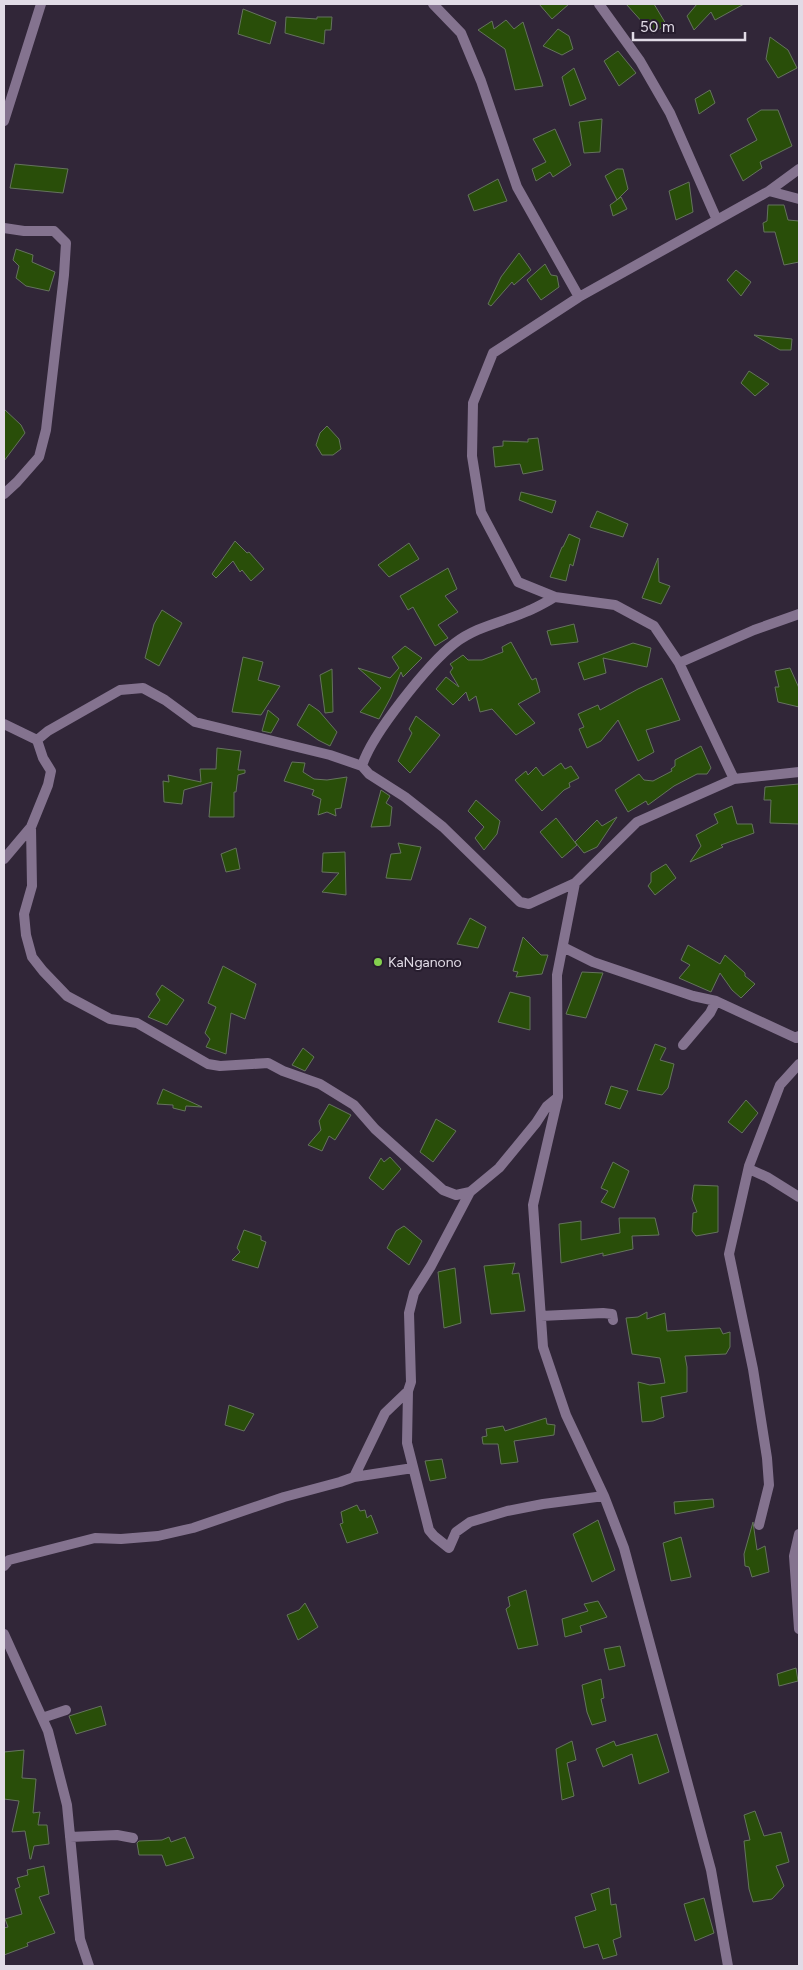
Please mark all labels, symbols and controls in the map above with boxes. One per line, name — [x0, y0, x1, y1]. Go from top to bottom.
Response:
scale bar — [633, 10, 746, 42]
text: 50 m — [640, 18, 675, 36]
place label: KaNganono — [388, 954, 462, 971]
marker: KaNganono — [372, 956, 384, 968]

